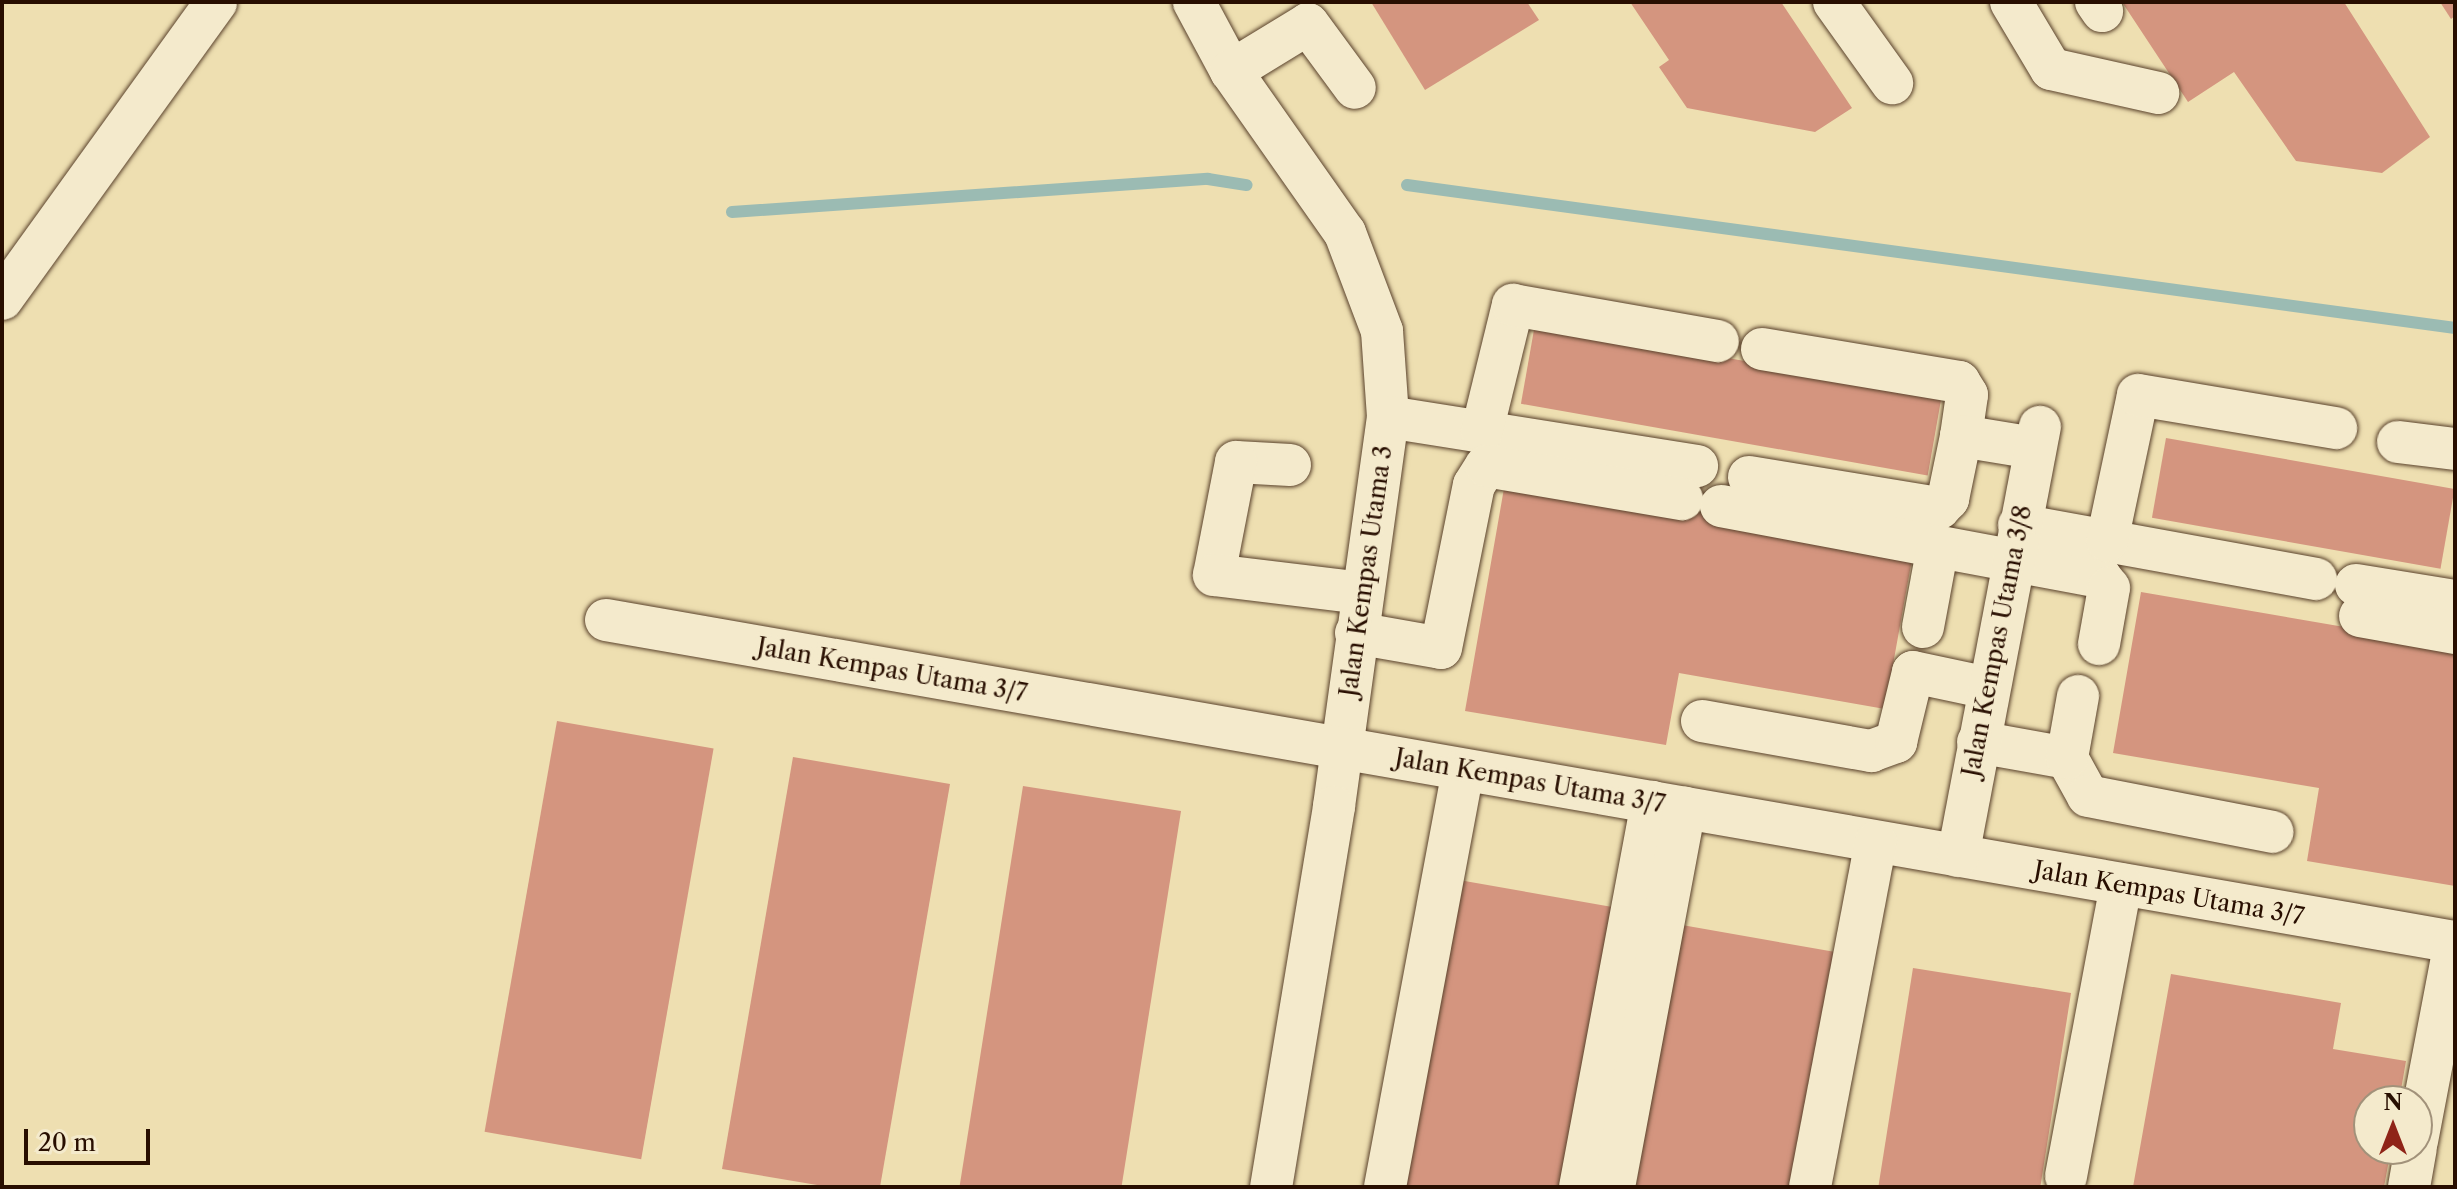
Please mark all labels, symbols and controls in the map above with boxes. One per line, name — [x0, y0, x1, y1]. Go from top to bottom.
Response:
street label: Jalan Kempas Utama 3 — [1334, 443, 1398, 699]
street label: Jalan Kempas Utama 3/8 — [1956, 503, 2038, 779]
street label: Jalan Kempas Utama 3/7 — [755, 632, 1029, 708]
street label: Jalan Kempas Utama 3/7 — [1393, 743, 1667, 819]
street label: Jalan Kempas Utama 3/7 — [2032, 855, 2306, 931]
north arrow — [2353, 1085, 2433, 1165]
text: N — [2383, 1089, 2403, 1116]
scale bar — [28, 1113, 154, 1163]
text: 20 m — [38, 1128, 96, 1157]

